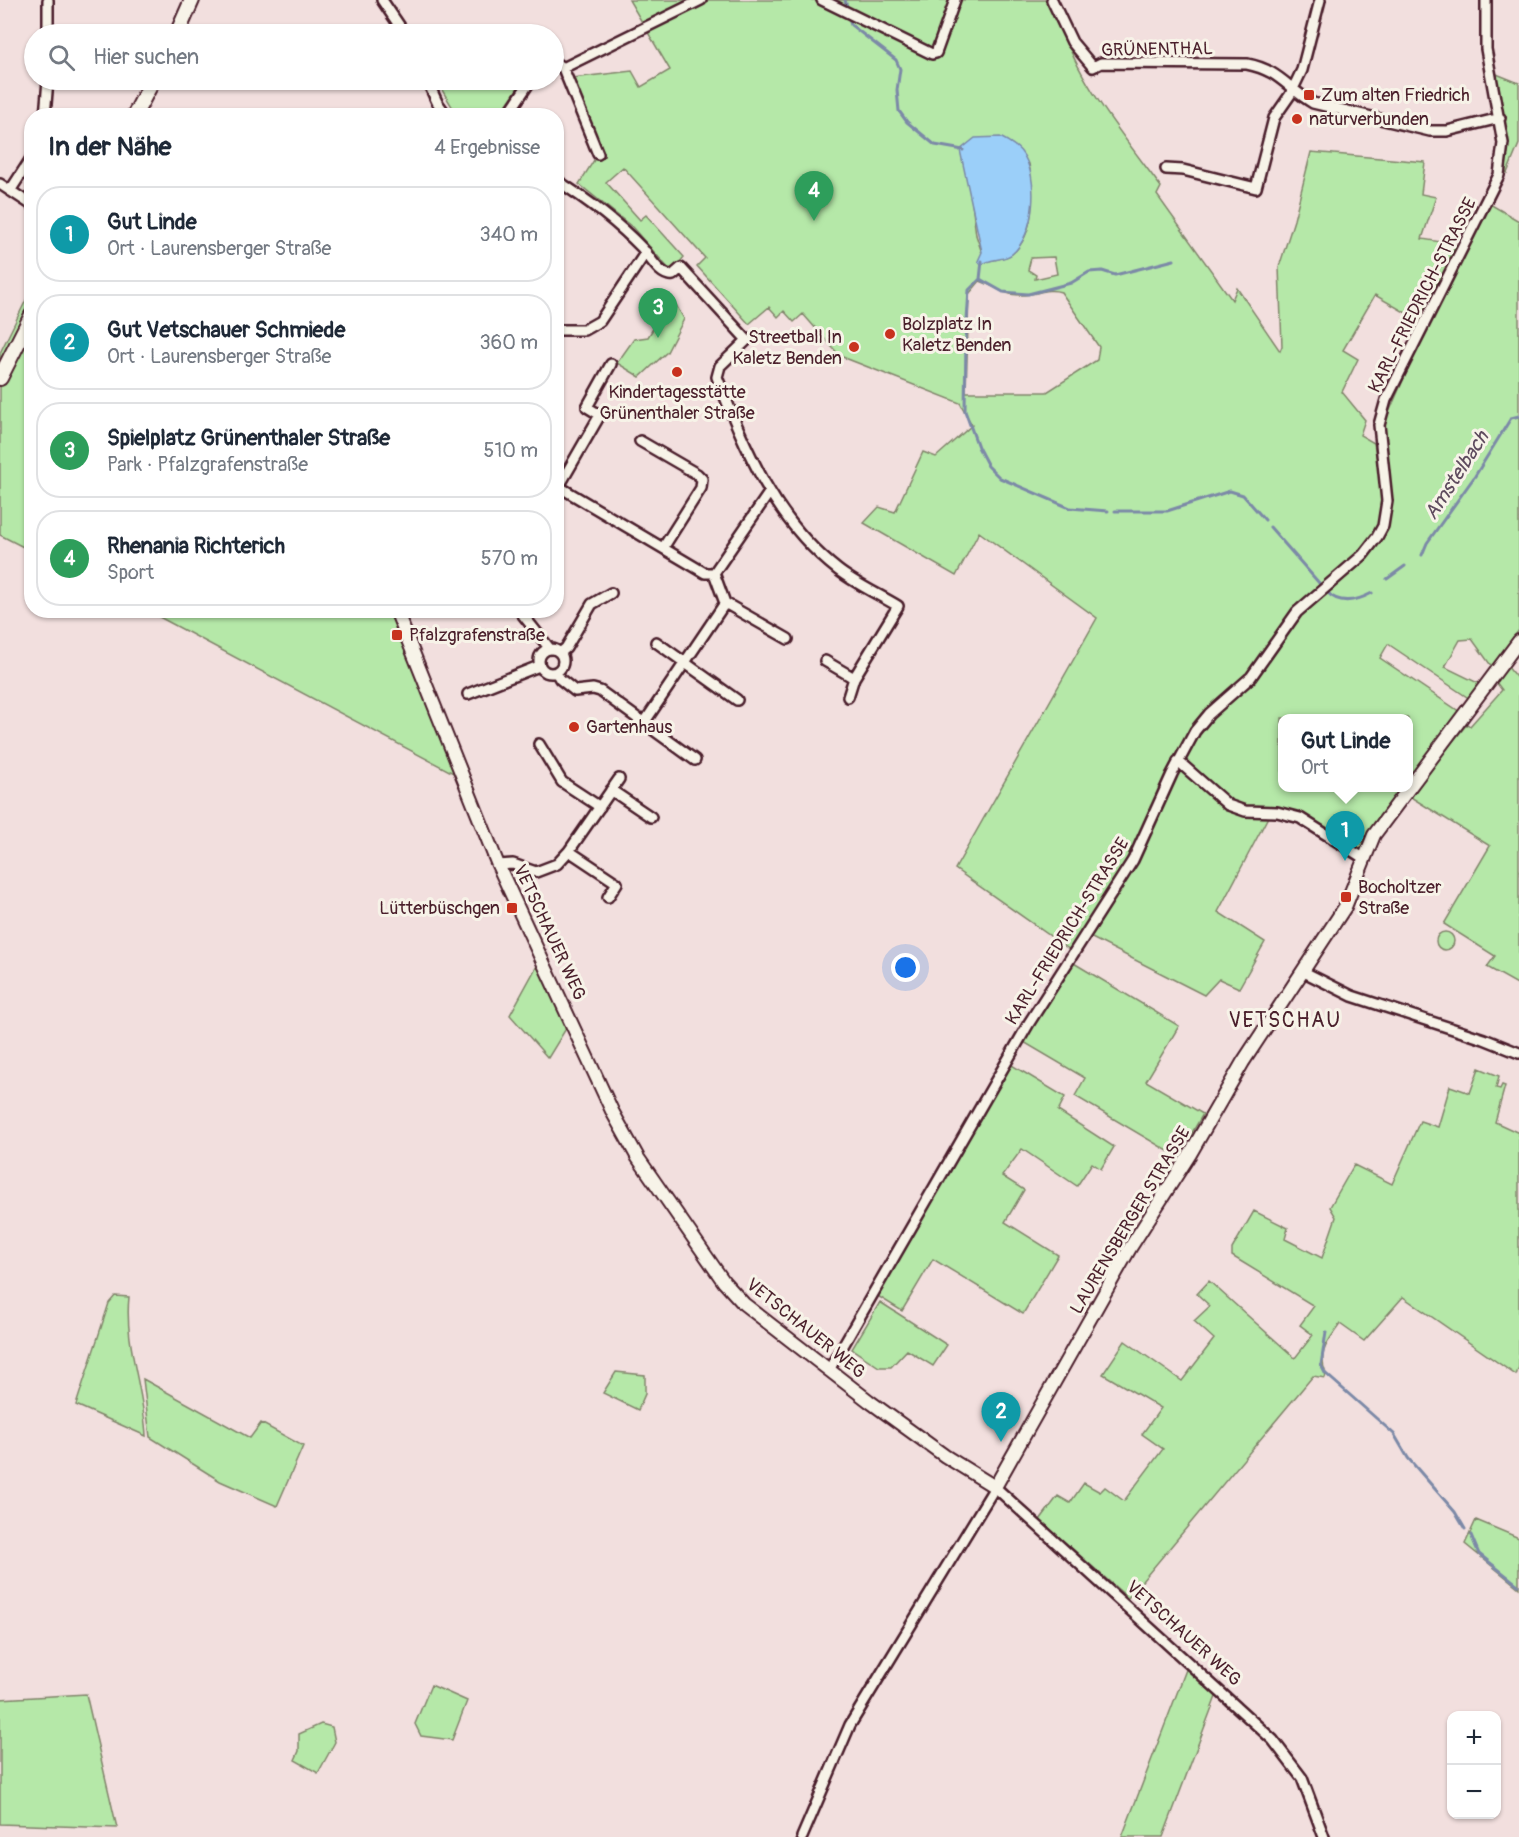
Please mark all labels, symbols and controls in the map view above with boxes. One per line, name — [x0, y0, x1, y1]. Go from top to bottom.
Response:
search box — [24, 24, 564, 90]
street label: GRÜNENTHAL — [1101, 37, 1213, 62]
icon: search — [45, 41, 78, 74]
text: Hier suchen — [93, 43, 199, 71]
place label: Zum alten Friedrich — [1321, 84, 1470, 107]
marker: Zum alten Friedrich — [1302, 88, 1316, 102]
place label: naturverbunden — [1309, 108, 1429, 131]
marker: naturverbunden — [1290, 112, 1304, 126]
text: In der Nähe — [48, 131, 171, 163]
text: 4 Ergebnisse — [434, 135, 540, 160]
pin: 4 — [794, 172, 834, 221]
street label: KARL-FRIEDRICH-STRASSE — [1363, 194, 1482, 397]
text: Gut Linde — [107, 208, 197, 236]
text: 1 — [66, 222, 73, 247]
text: 340 m — [479, 222, 538, 247]
text: Ort · Laurensberger Straße — [107, 236, 331, 261]
pin: 3 — [638, 288, 678, 338]
place label: Bolzplatz In Kaletz Benden — [902, 313, 1012, 357]
text: Gut Vetschauer Schmiede — [107, 316, 345, 344]
place label: Streetball In Kaletz Benden — [732, 326, 842, 370]
marker: Bolzplatz In Kaletz Benden — [883, 327, 897, 341]
text: 2 — [64, 330, 75, 355]
text: 360 m — [479, 330, 538, 355]
marker: Streetball In Kaletz Benden — [847, 340, 861, 354]
text: Ort · Laurensberger Straße — [107, 344, 331, 369]
marker: Kindertagesstätte Grünenthaler Straße — [670, 365, 684, 379]
place label: Kindertagesstätte Grünenthaler Straße — [599, 381, 755, 425]
text: Spielplatz Grünenthaler Straße — [107, 424, 390, 452]
water label: Amstelbach — [1419, 425, 1495, 524]
text: 3 — [64, 438, 75, 463]
text: 510 m — [484, 438, 538, 463]
text: Park · Pfalzgrafenstraße — [107, 452, 308, 477]
text: Rhenania Richterich — [107, 532, 285, 560]
text: 4 — [64, 546, 75, 571]
text: 570 m — [481, 546, 538, 571]
text: Sport — [107, 560, 154, 585]
place label: Pfalzgrafenstraße — [409, 624, 545, 647]
marker: Pfalzgrafenstraße — [390, 628, 404, 642]
popup — [1278, 714, 1413, 792]
place label: Gartenhaus — [586, 716, 672, 739]
marker: Gartenhaus — [567, 720, 581, 734]
text: Gut Linde — [1301, 727, 1390, 755]
text: Ort — [1301, 755, 1329, 780]
pin: 1 — [1326, 812, 1364, 861]
street label: KARL-FRIEDRICH-STRASSE — [1000, 833, 1135, 1029]
street label: VETSCHAUER WEG — [508, 861, 591, 1004]
place label: Bocholtzer Straße — [1358, 876, 1442, 920]
marker: Bocholtzer Straße — [1339, 890, 1353, 904]
place label: Lütterbüschgen — [379, 897, 500, 920]
marker: Lütterbüschgen — [505, 901, 519, 915]
your location — [891, 953, 920, 982]
district label: VETSCHAU — [1228, 1007, 1342, 1034]
street label: LAURENSBERGER STRASSE — [1065, 1122, 1196, 1318]
street label: VETSCHAUER WEG — [741, 1273, 870, 1384]
pin: 2 — [982, 1392, 1020, 1442]
street label: VETSCHAUER WEG — [1121, 1576, 1246, 1691]
map controls — [1447, 1711, 1501, 1819]
button: + — [1447, 1711, 1501, 1765]
button: − — [1447, 1765, 1501, 1819]

